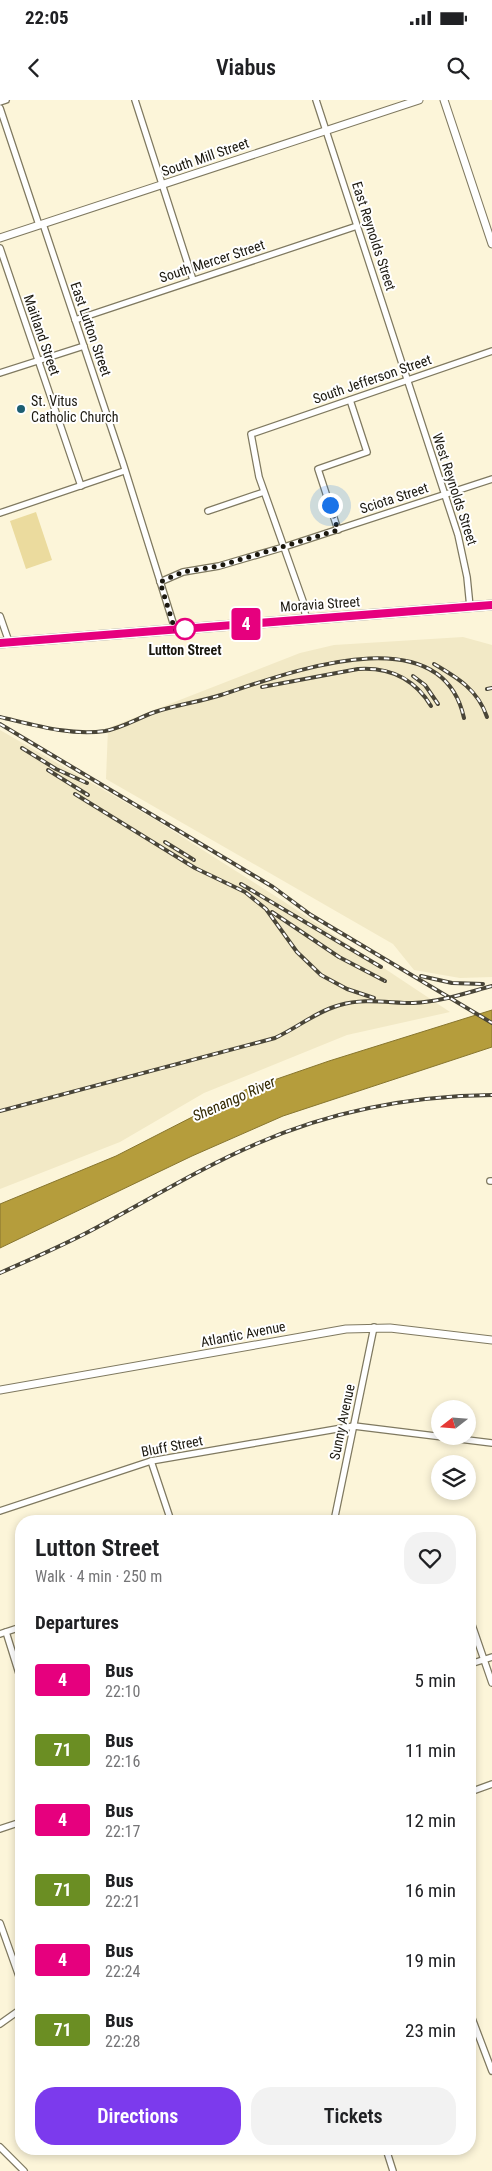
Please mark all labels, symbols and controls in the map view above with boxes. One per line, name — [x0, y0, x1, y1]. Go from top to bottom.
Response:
text: 22:05 — [25, 6, 69, 29]
icon: back — [20, 54, 48, 82]
icon: search — [444, 54, 472, 82]
text: Viabus — [216, 55, 276, 80]
street label: South Mill Street — [159, 135, 251, 179]
street label: East Reynolds Street — [349, 180, 399, 292]
street label: South Mercer Street — [157, 236, 267, 286]
street label: East Lutton Street — [67, 280, 115, 378]
street label: Maitland Street — [21, 293, 63, 377]
street label: South Jefferson Street — [311, 351, 433, 407]
place label: St. Vitus Catholic Church — [31, 393, 119, 425]
marker: St. Vitus Catholic Church — [15, 403, 27, 415]
street label: West Reynolds Street — [429, 431, 481, 547]
street label: Sciota Street — [358, 479, 430, 517]
your location — [318, 493, 343, 518]
street label: Moravia Street — [279, 593, 361, 615]
line badge: 4 — [230, 608, 262, 640]
text: 4 — [241, 613, 251, 634]
marker: Lutton Street — [174, 618, 196, 640]
place label: Lutton Street — [149, 642, 222, 658]
water label: Shenango River — [190, 1072, 279, 1125]
street label: Atlantic Avenue — [199, 1318, 287, 1350]
street label: Sunny Avenue — [326, 1382, 358, 1461]
north arrow — [431, 1400, 476, 1445]
map controls — [431, 1400, 476, 1500]
street label: Bluff Street — [140, 1432, 204, 1460]
button: layers — [431, 1455, 476, 1500]
button: heart — [404, 1532, 456, 1584]
text: Lutton Street — [35, 1534, 159, 1562]
text: Walk · 4 min · 250 m — [35, 1567, 162, 1586]
text: Departures — [35, 1611, 119, 1634]
text: Bus — [105, 1659, 134, 1682]
text: 4 — [58, 1669, 67, 1690]
text: 5 min — [414, 1669, 456, 1692]
text: 22:10 — [105, 1682, 140, 1701]
text: Bus — [105, 1729, 134, 1752]
text: 71 — [53, 1739, 72, 1760]
text: 11 min — [405, 1739, 456, 1762]
text: 22:16 — [105, 1752, 140, 1771]
text: Bus — [105, 1799, 134, 1822]
text: 4 — [58, 1809, 67, 1830]
text: 12 min — [405, 1809, 456, 1832]
text: 22:17 — [105, 1822, 140, 1841]
text: Bus — [105, 1869, 134, 1892]
text: 71 — [53, 1879, 72, 1900]
text: 16 min — [405, 1879, 456, 1902]
text: 22:21 — [105, 1892, 140, 1911]
text: Bus — [105, 1939, 134, 1962]
text: 4 — [58, 1949, 67, 1970]
text: 19 min — [405, 1949, 456, 1972]
text: 22:24 — [105, 1962, 140, 1981]
text: Bus — [105, 2009, 134, 2032]
text: 71 — [53, 2019, 72, 2040]
text: 23 min — [405, 2019, 456, 2042]
text: 22:28 — [105, 2032, 140, 2051]
button: Directions — [35, 2087, 241, 2145]
button: Tickets — [251, 2087, 456, 2145]

